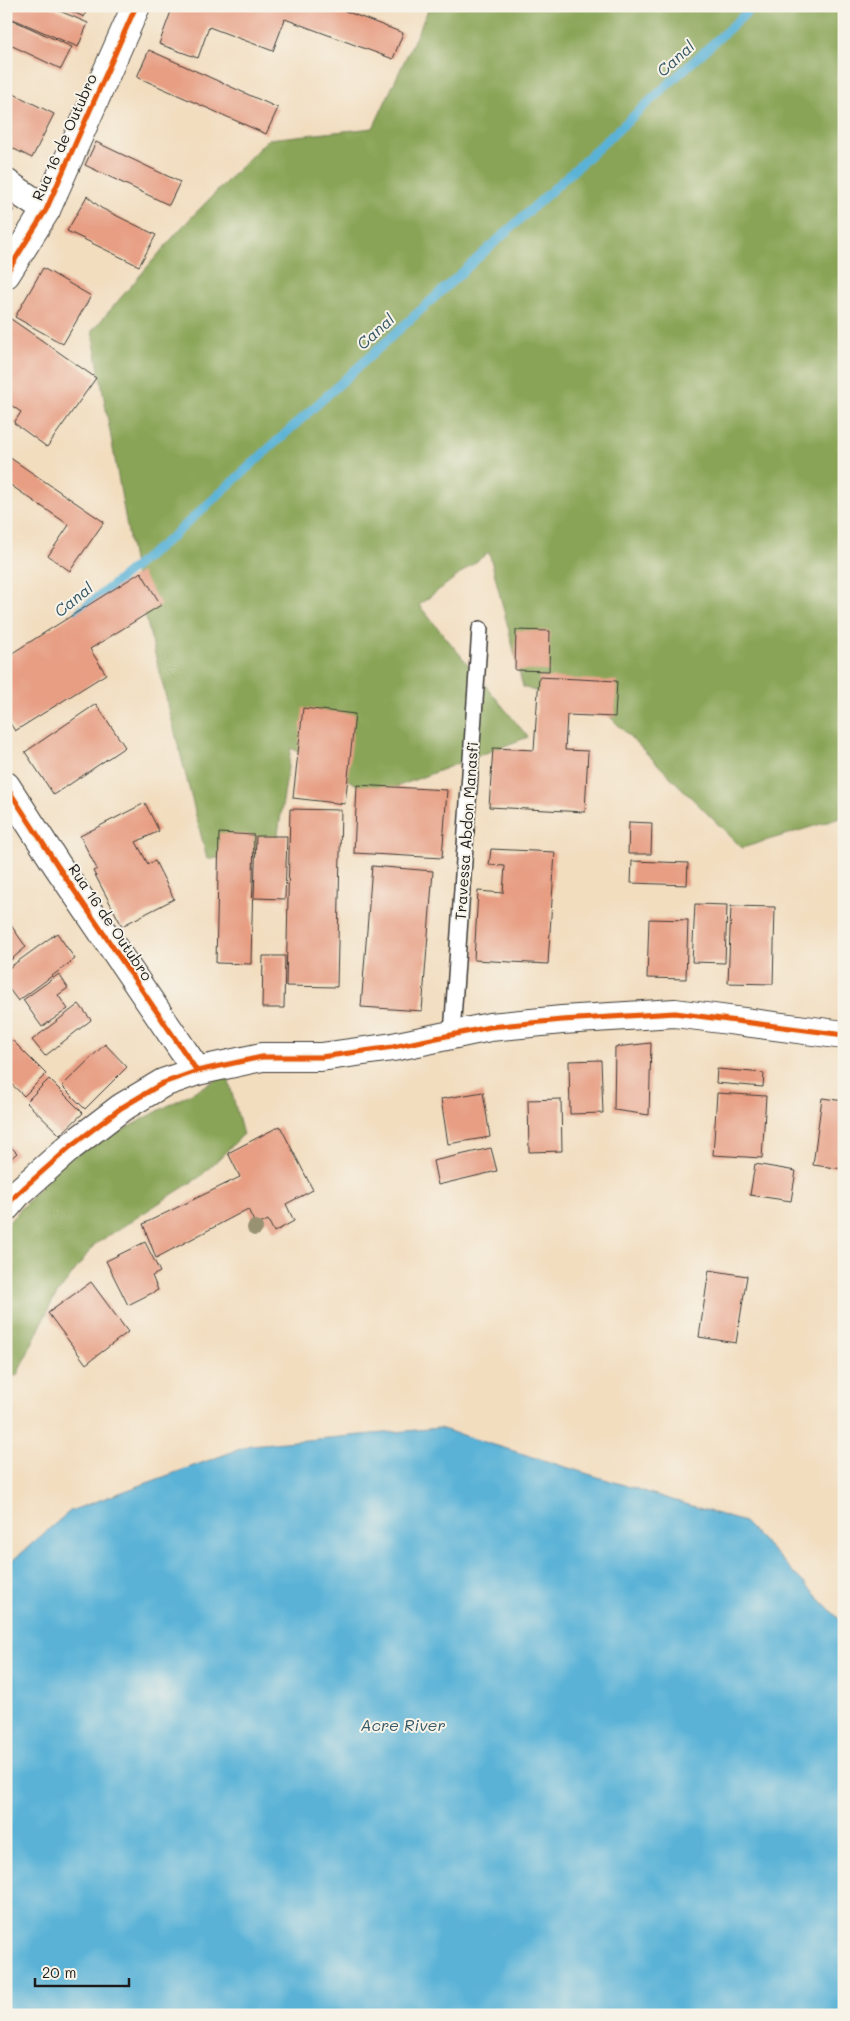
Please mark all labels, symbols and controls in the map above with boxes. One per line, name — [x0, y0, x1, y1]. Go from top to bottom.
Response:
water label: Canal — [652, 35, 698, 81]
street label: Rua 16 de Outubro — [27, 70, 101, 204]
water label: Canal — [352, 308, 398, 354]
water label: Canal — [49, 577, 97, 621]
street label: Travessa Abdon Manasfi — [450, 741, 482, 921]
street label: Rua 16 de Outubro — [64, 860, 158, 984]
water label: Acre River — [360, 1714, 446, 1735]
scale bar — [35, 1956, 129, 1988]
text: 20 m — [42, 1962, 76, 1982]

